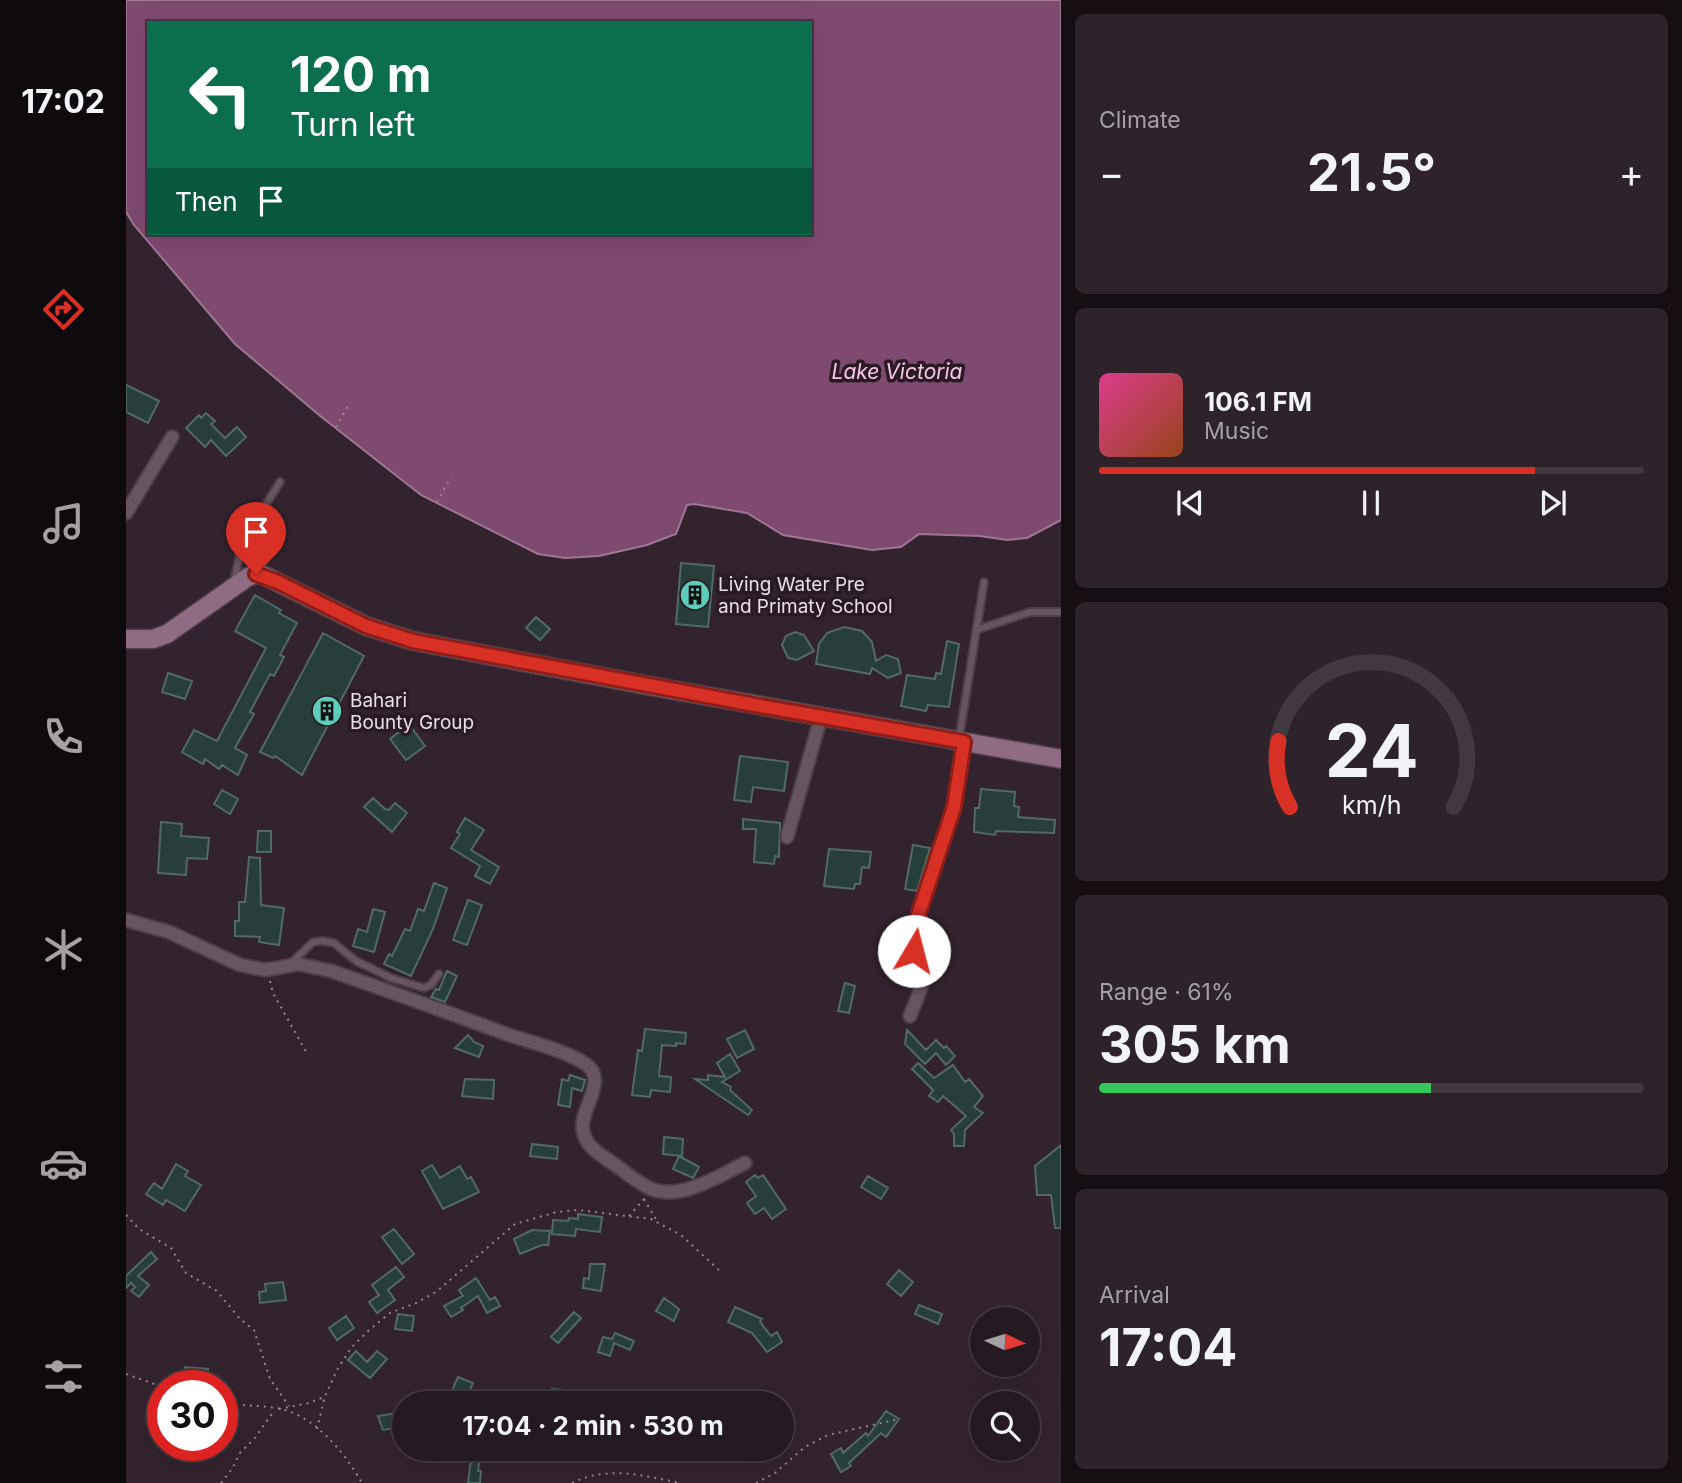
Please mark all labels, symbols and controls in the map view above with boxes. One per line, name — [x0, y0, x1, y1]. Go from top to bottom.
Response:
text: 120 m — [290, 45, 431, 104]
icon: left — [175, 49, 266, 140]
text: 17:02 — [21, 82, 105, 121]
text: Turn left — [290, 105, 415, 144]
text: Climate — [1099, 106, 1181, 134]
text: 21.5° — [1307, 141, 1436, 204]
text: − — [1099, 150, 1124, 196]
text: + — [1619, 150, 1644, 196]
icon: arrive — [252, 182, 290, 220]
text: Then — [175, 186, 238, 217]
icon: directions — [39, 285, 88, 334]
water label: Lake Victoria — [832, 359, 963, 384]
text: 106.1 FM — [1204, 386, 1312, 417]
text: Music — [1204, 417, 1269, 445]
icon: previous — [1171, 484, 1209, 522]
icon: pause — [1352, 484, 1390, 522]
icon: next — [1534, 484, 1572, 522]
icon: music — [39, 499, 88, 548]
pin — [226, 502, 286, 574]
icon: arrive — [237, 513, 275, 551]
place label: Living Water Pre and Primaty School — [718, 573, 893, 618]
building icon: Living Water Pre and Primaty School — [678, 578, 712, 612]
place label: Bahari Bounty Group — [350, 689, 474, 734]
building icon: Bahari Bounty Group — [310, 694, 344, 728]
text: 24 — [1325, 707, 1418, 796]
icon: phone — [39, 712, 88, 761]
text: km/h — [1342, 790, 1401, 820]
position arrow — [877, 914, 951, 988]
icon: climate — [39, 925, 88, 974]
text: Range · 61% — [1099, 978, 1233, 1006]
text: 305 km — [1099, 1013, 1291, 1076]
icon: car — [39, 1139, 88, 1188]
text: Arrival — [1099, 1281, 1170, 1309]
north arrow — [970, 1307, 1040, 1377]
map controls — [970, 1307, 1040, 1461]
text: 17:04 — [1099, 1316, 1238, 1379]
icon: filters — [39, 1352, 88, 1401]
speed limit sign: 30 — [147, 1370, 238, 1461]
button: search — [970, 1391, 1040, 1461]
text: 17:04 · 2 min · 530 m — [462, 1410, 724, 1441]

